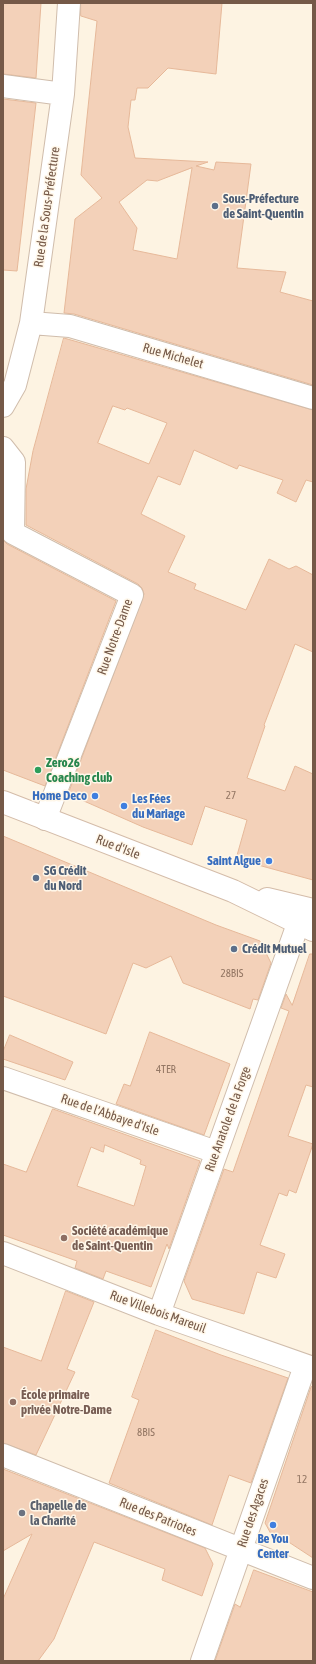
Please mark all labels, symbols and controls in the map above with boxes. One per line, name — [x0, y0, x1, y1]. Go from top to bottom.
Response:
street label: Rue de la Sous-Préfecture — [31, 146, 63, 268]
place label: Sous-Préfecture de Saint-Quentin — [223, 191, 304, 222]
marker: Sous-Préfecture de Saint-Quentin — [210, 201, 220, 211]
street label: Rue Michelet — [141, 340, 205, 372]
street label: Rue Notre-Dame — [94, 597, 136, 677]
place label: Zero26 Coaching club — [46, 755, 112, 786]
marker: Zero26 Coaching club — [33, 765, 43, 775]
place label: Home Deco — [32, 788, 87, 804]
house number: 27 — [226, 789, 236, 803]
marker: Home Deco — [90, 791, 100, 801]
place label: Les Fées du Mariage — [132, 791, 185, 822]
marker: Les Fées du Mariage — [119, 801, 129, 811]
street label: Rue d'Isle — [94, 831, 142, 863]
place label: Saint Algue — [207, 853, 261, 869]
marker: Saint Algue — [264, 856, 274, 866]
place label: SG Crédit du Nord — [44, 863, 87, 894]
marker: SG Crédit du Nord — [31, 873, 41, 883]
place label: Crédit Mutuel — [242, 941, 307, 957]
marker: Crédit Mutuel — [229, 944, 239, 954]
house number: 28BIS — [221, 967, 243, 981]
house number: 4TER — [156, 1063, 176, 1077]
street label: Rue Anatole de la Forge — [202, 1064, 254, 1174]
street label: Rue de l'Abbaye d'Isle — [59, 1091, 161, 1139]
place label: Société académique de Saint-Quentin — [72, 1223, 168, 1254]
marker: Société académique de Saint-Quentin — [59, 1233, 69, 1243]
street label: Rue Villebois Mareuil — [108, 1287, 208, 1337]
place label: École primaire privée Notre-Dame — [21, 1387, 112, 1418]
marker: École primaire privée Notre-Dame — [8, 1397, 18, 1407]
house number: 8BIS — [137, 1426, 155, 1440]
house number: 12 — [297, 1473, 307, 1487]
street label: Rue des Agaces — [234, 1476, 272, 1550]
street label: Rue des Patriotes — [117, 1494, 199, 1540]
place label: Chapelle de la Charité — [30, 1498, 87, 1529]
marker: Chapelle de la Charité — [17, 1508, 27, 1518]
marker: Be You Center — [268, 1520, 278, 1530]
place label: Be You Center — [257, 1531, 289, 1562]

